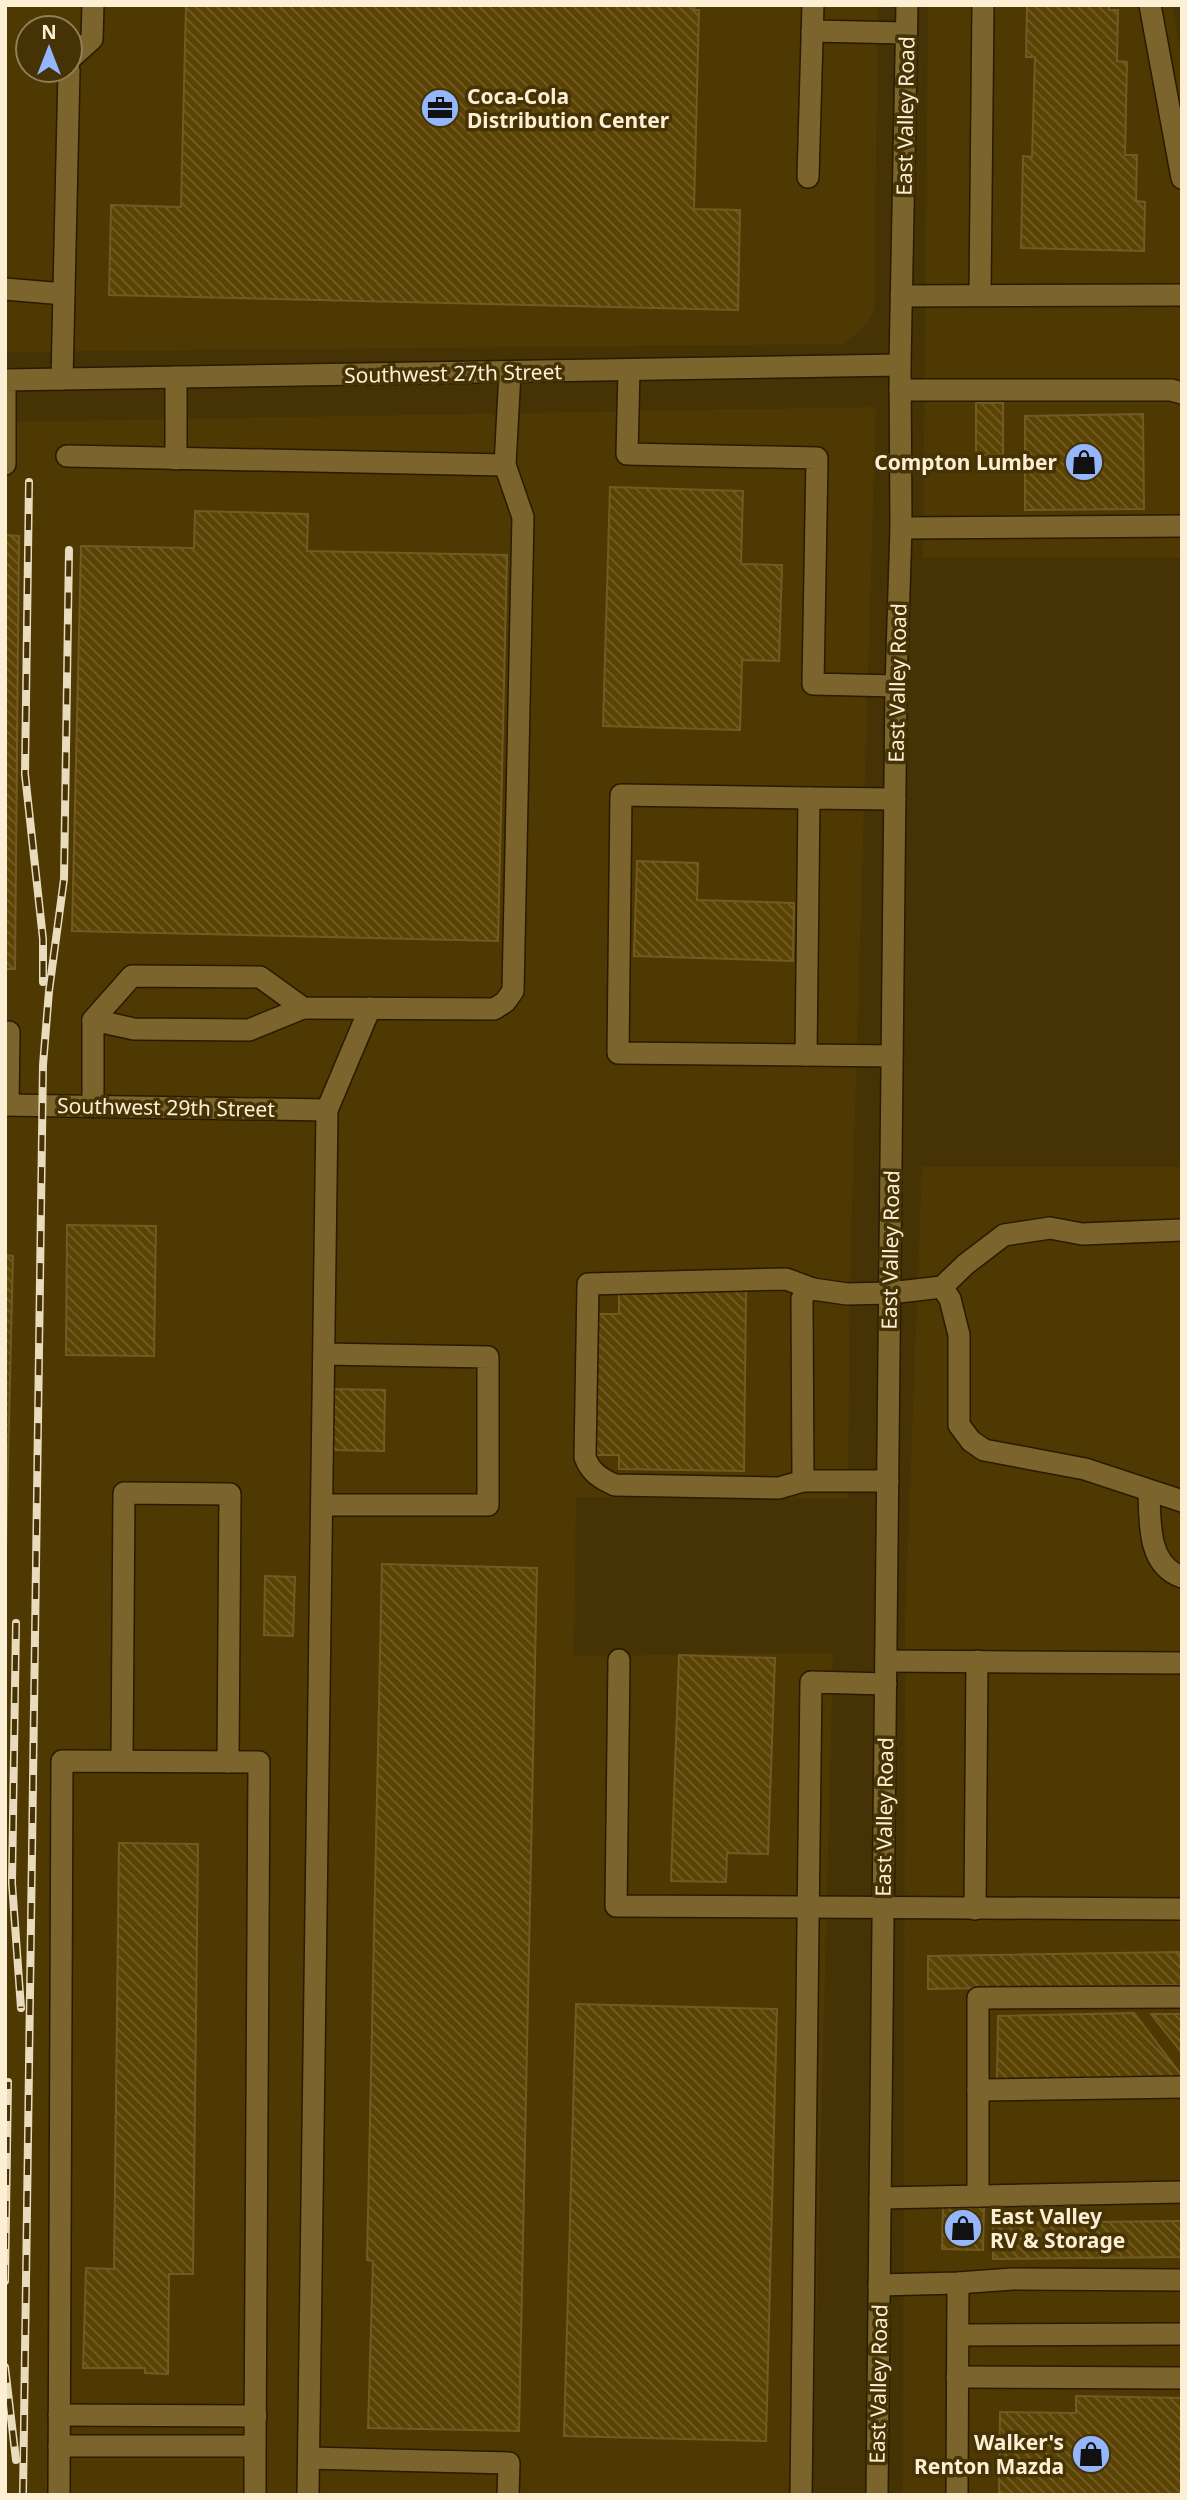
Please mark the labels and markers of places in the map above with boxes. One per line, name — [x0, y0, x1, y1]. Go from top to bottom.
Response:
place label: Coca-Cola Distribution Center — [467, 82, 670, 134]
office icon: Coca-Cola Distribution Center — [419, 87, 461, 129]
shop icon: Compton Lumber — [1063, 441, 1105, 483]
place label: Compton Lumber — [874, 448, 1058, 476]
place label: East Valley RV & Storage — [990, 2202, 1125, 2254]
shop icon: East Valley RV & Storage — [942, 2207, 984, 2249]
place label: Walker's Renton Mazda — [914, 2428, 1064, 2480]
shop icon: Walker's Renton Mazda — [1070, 2433, 1112, 2475]

